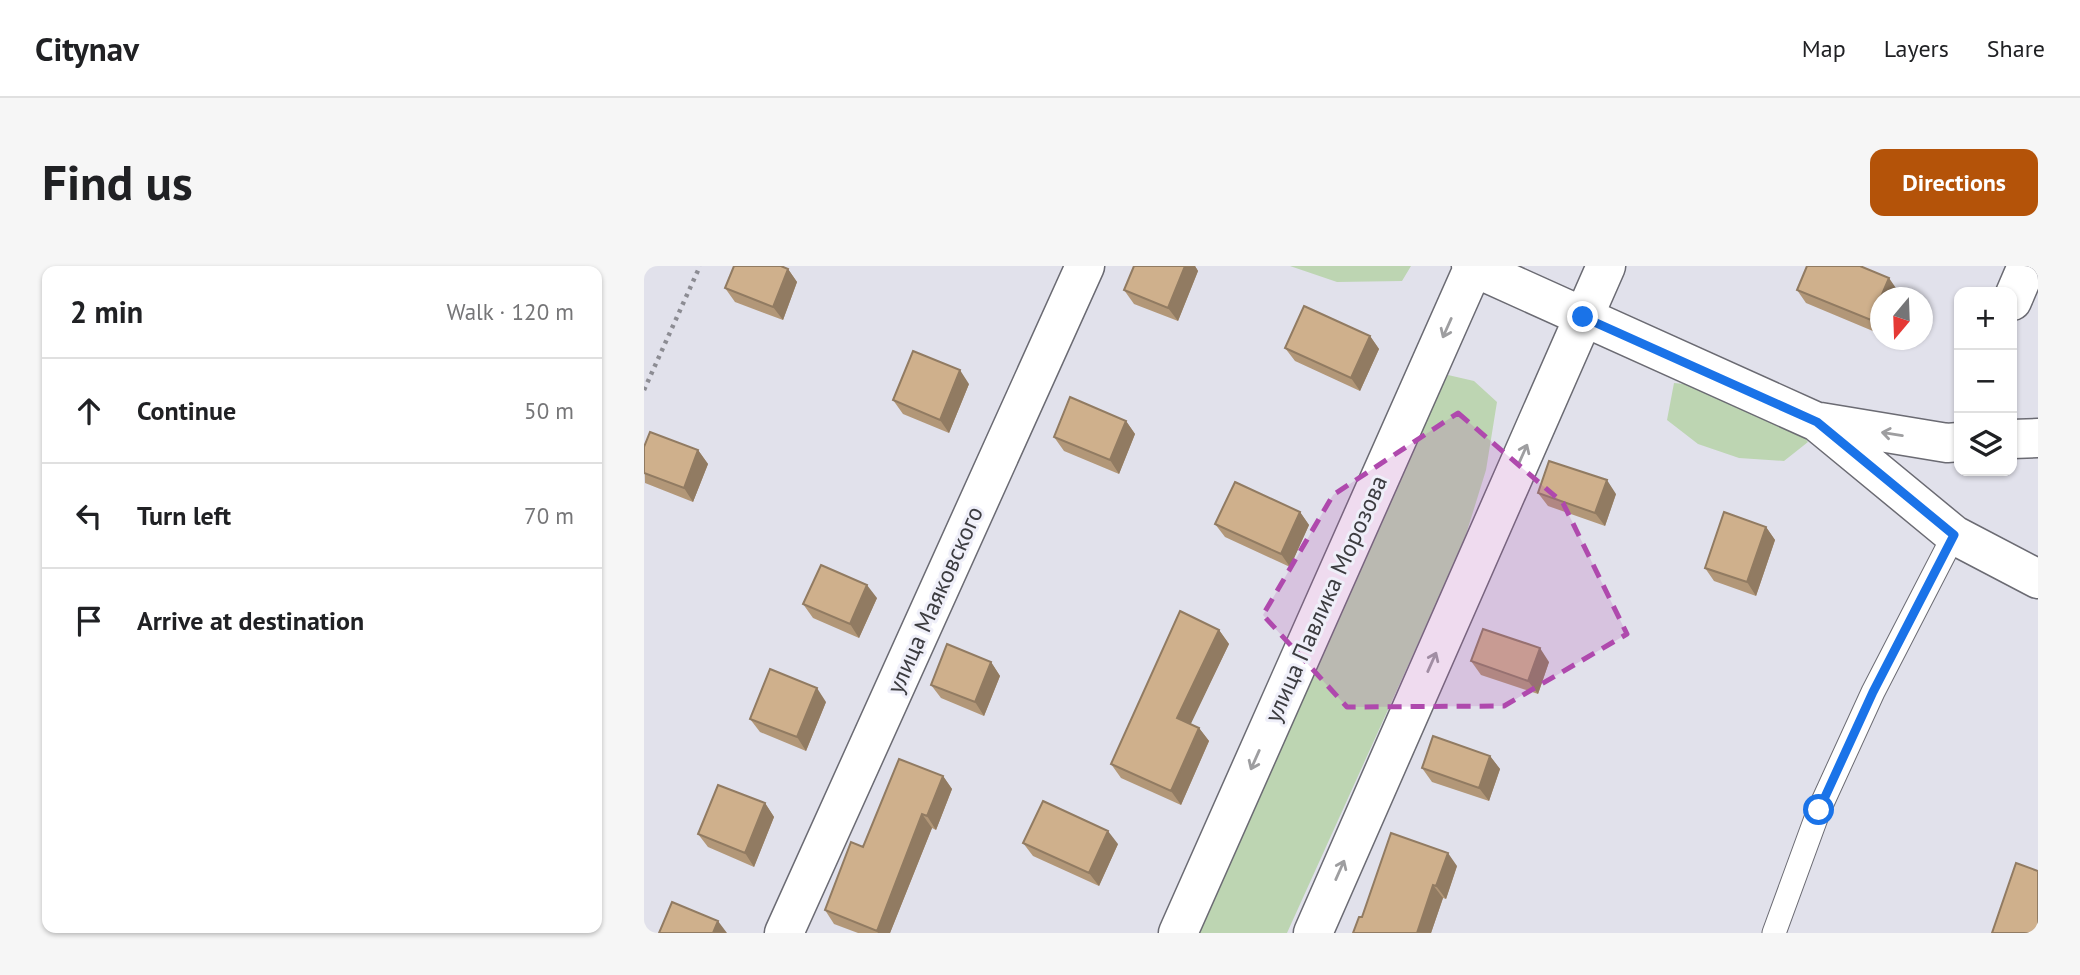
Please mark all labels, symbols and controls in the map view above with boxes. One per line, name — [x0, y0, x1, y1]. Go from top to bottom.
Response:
text: Citynav — [35, 27, 139, 70]
text: Map — [1802, 33, 1846, 64]
text: Layers — [1884, 33, 1949, 64]
text: Share — [1987, 33, 2045, 64]
button: Directions — [1870, 149, 2038, 216]
text: Find us — [42, 150, 193, 214]
north arrow — [1870, 287, 1933, 350]
map controls — [1954, 287, 2017, 476]
button: + — [1954, 287, 2017, 350]
text: 2 min — [70, 292, 143, 331]
text: Walk · 120 m — [447, 297, 574, 326]
route end — [1567, 301, 1598, 332]
one-way arrow — [1439, 317, 1452, 339]
button: − — [1954, 350, 2017, 413]
icon: ahead — [70, 392, 108, 430]
text: Continue — [137, 394, 236, 427]
text: 50 m — [524, 396, 574, 425]
button: layers — [1954, 413, 2017, 476]
one-way arrow — [1881, 427, 1904, 440]
one-way arrow — [1517, 444, 1530, 465]
street label: улица Павлика Морозова — [1257, 470, 1394, 727]
icon: left — [70, 497, 108, 535]
text: Turn left — [137, 499, 231, 532]
text: 70 m — [524, 501, 574, 530]
street label: улица Маяковского — [879, 501, 990, 698]
icon: arrive — [70, 602, 108, 640]
text: Arrive at destination — [137, 604, 364, 637]
one-way arrow — [1426, 652, 1439, 673]
one-way arrow — [1248, 749, 1261, 771]
route start — [1803, 794, 1834, 825]
one-way arrow — [1334, 860, 1347, 882]

